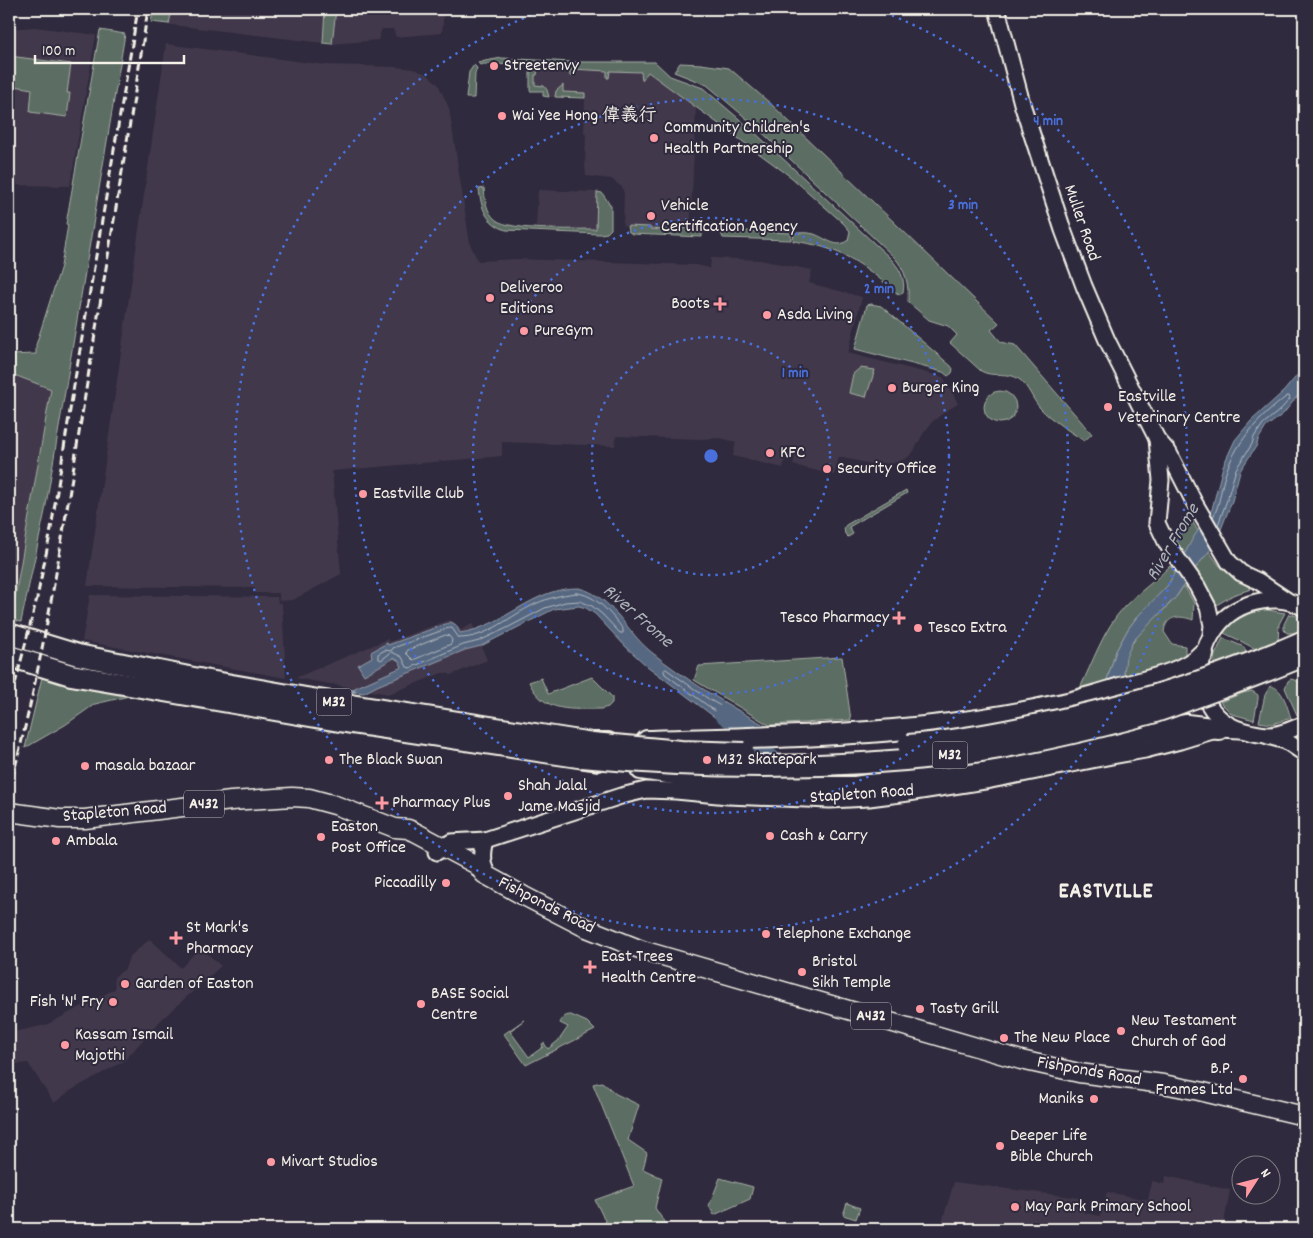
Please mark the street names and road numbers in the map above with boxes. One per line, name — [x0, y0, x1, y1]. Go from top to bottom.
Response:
street label: Muller Road — [1056, 181, 1106, 265]
road number: M32 — [316, 689, 352, 716]
road number: M32 — [932, 742, 968, 768]
street label: Stapleton Road — [809, 779, 915, 811]
road number: A432 — [184, 791, 224, 818]
street label: Stapleton Road — [62, 796, 168, 830]
street label: Fishponds Road — [493, 871, 599, 941]
road number: A432 — [851, 1002, 891, 1030]
street label: Fishponds Road — [1035, 1051, 1143, 1093]

